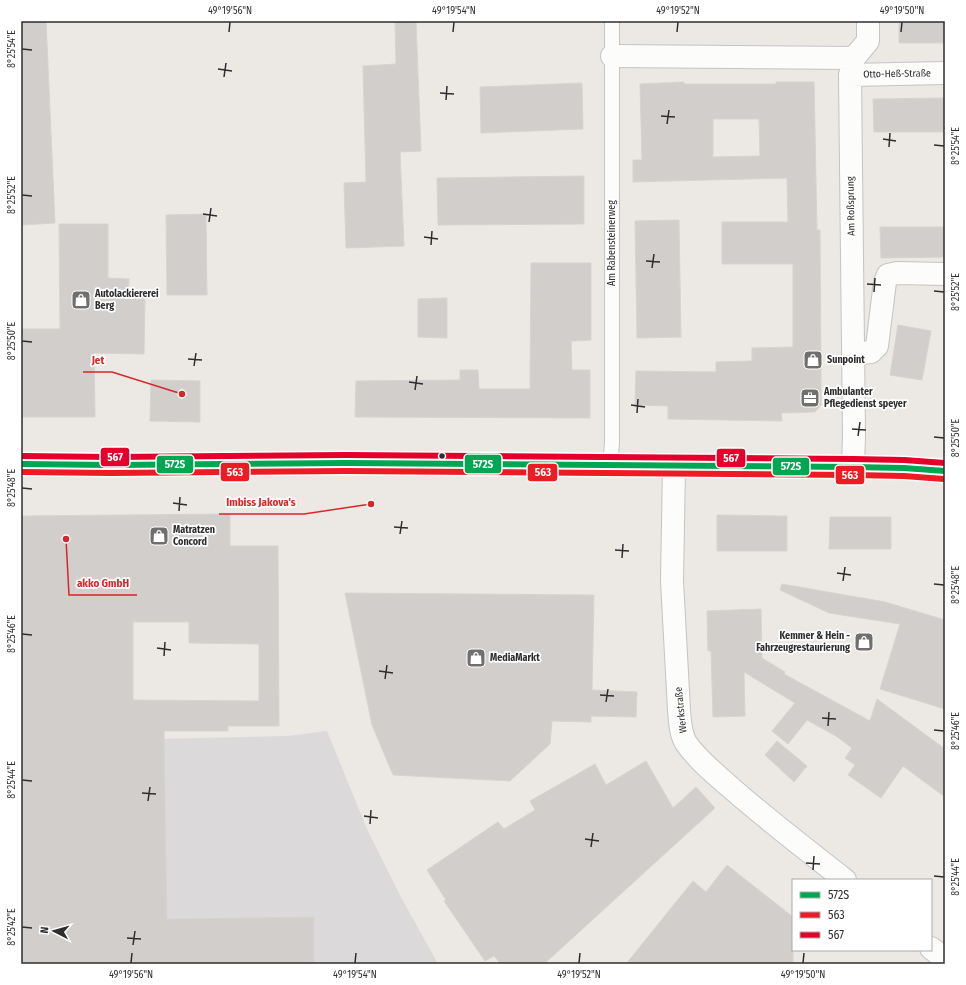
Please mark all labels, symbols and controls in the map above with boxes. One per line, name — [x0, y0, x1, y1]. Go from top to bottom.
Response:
text: 49°19'56"N — [208, 5, 252, 17]
text: 49°19'54"N — [432, 5, 476, 17]
text: 49°19'52"N — [656, 5, 700, 17]
text: 49°19'50"N — [880, 5, 924, 17]
text: 8°25'54"E — [6, 30, 18, 68]
street label: Otto-Heß-Straße — [863, 67, 931, 81]
text: 8°25'54"E — [950, 127, 962, 165]
text: 8°25'52"E — [6, 176, 18, 214]
street label: Am Roßsprung — [844, 176, 858, 236]
street label: Am Rabensteinerweg — [606, 200, 618, 286]
text: 8°25'52"E — [950, 273, 962, 311]
place label: Autolackiererei Berg — [94, 288, 159, 312]
shop icon: Autolackiererei Berg — [70, 289, 92, 311]
text: 8°25'50"E — [6, 321, 18, 360]
callout: Jet — [83, 349, 112, 372]
shop icon: Sunpoint — [802, 349, 824, 371]
text: Jet — [91, 354, 104, 367]
place label: Sunpoint — [827, 354, 865, 366]
place label: Ambulanter Pflegedienst speyer — [823, 386, 907, 410]
office icon: Ambulanter Pflegedienst speyer — [799, 387, 821, 409]
text: 8°25'50"E — [950, 418, 962, 457]
line badge: 567 — [100, 447, 130, 467]
line badge: 567 — [716, 448, 746, 468]
text: 567 — [107, 451, 123, 464]
unlabelled marker — [437, 451, 447, 461]
text: 567 — [723, 452, 739, 465]
line badge: 572S — [464, 454, 502, 474]
line badge: 572S — [156, 455, 194, 474]
line badge: 572S — [772, 457, 810, 476]
text: 572S — [165, 458, 186, 471]
text: 572S — [473, 458, 494, 471]
text: 572S — [781, 460, 802, 473]
line badge: 563 — [220, 462, 250, 482]
line badge: 563 — [527, 463, 558, 482]
line badge: 563 — [835, 465, 865, 485]
text: 563 — [227, 466, 243, 479]
text: 563 — [535, 466, 551, 479]
text: 8°25'48"E — [6, 469, 18, 507]
text: 563 — [842, 469, 858, 482]
callout: Imbiss Jakova's — [219, 491, 304, 514]
text: Imbiss Jakova's — [226, 496, 296, 509]
place label: Matratzen Concord — [173, 524, 215, 548]
shop icon: Matratzen Concord — [148, 525, 170, 547]
text: 8°25'48"E — [950, 566, 962, 604]
callout: akko GmbH — [69, 572, 137, 595]
text: akko GmbH — [77, 577, 129, 590]
text: 8°25'46"E — [6, 615, 18, 653]
place label: Kemmer & Hein - Fahrzeugrestaurierung — [756, 630, 850, 654]
shop icon: Kemmer & Hein - Fahrzeugrestaurierung — [853, 631, 875, 653]
shop icon: MediaMarkt — [465, 647, 487, 669]
place label: MediaMarkt — [490, 652, 540, 664]
street label: Werkstraße — [673, 686, 689, 734]
text: 8°25'46"E — [950, 712, 962, 750]
text: 8°25'44"E — [6, 761, 18, 799]
text: 8°25'44"E — [950, 858, 962, 896]
legend — [792, 879, 932, 951]
text: 572S — [828, 888, 849, 902]
text: 8°25'42"E — [6, 908, 18, 946]
text: 563 — [828, 908, 845, 922]
north arrow — [34, 911, 74, 951]
text: N — [38, 926, 51, 934]
text: 567 — [828, 928, 844, 942]
text: 49°19'56"N — [109, 969, 153, 981]
text: 49°19'54"N — [333, 969, 377, 981]
text: 49°19'52"N — [557, 969, 601, 981]
text: 49°19'50"N — [781, 969, 825, 981]

